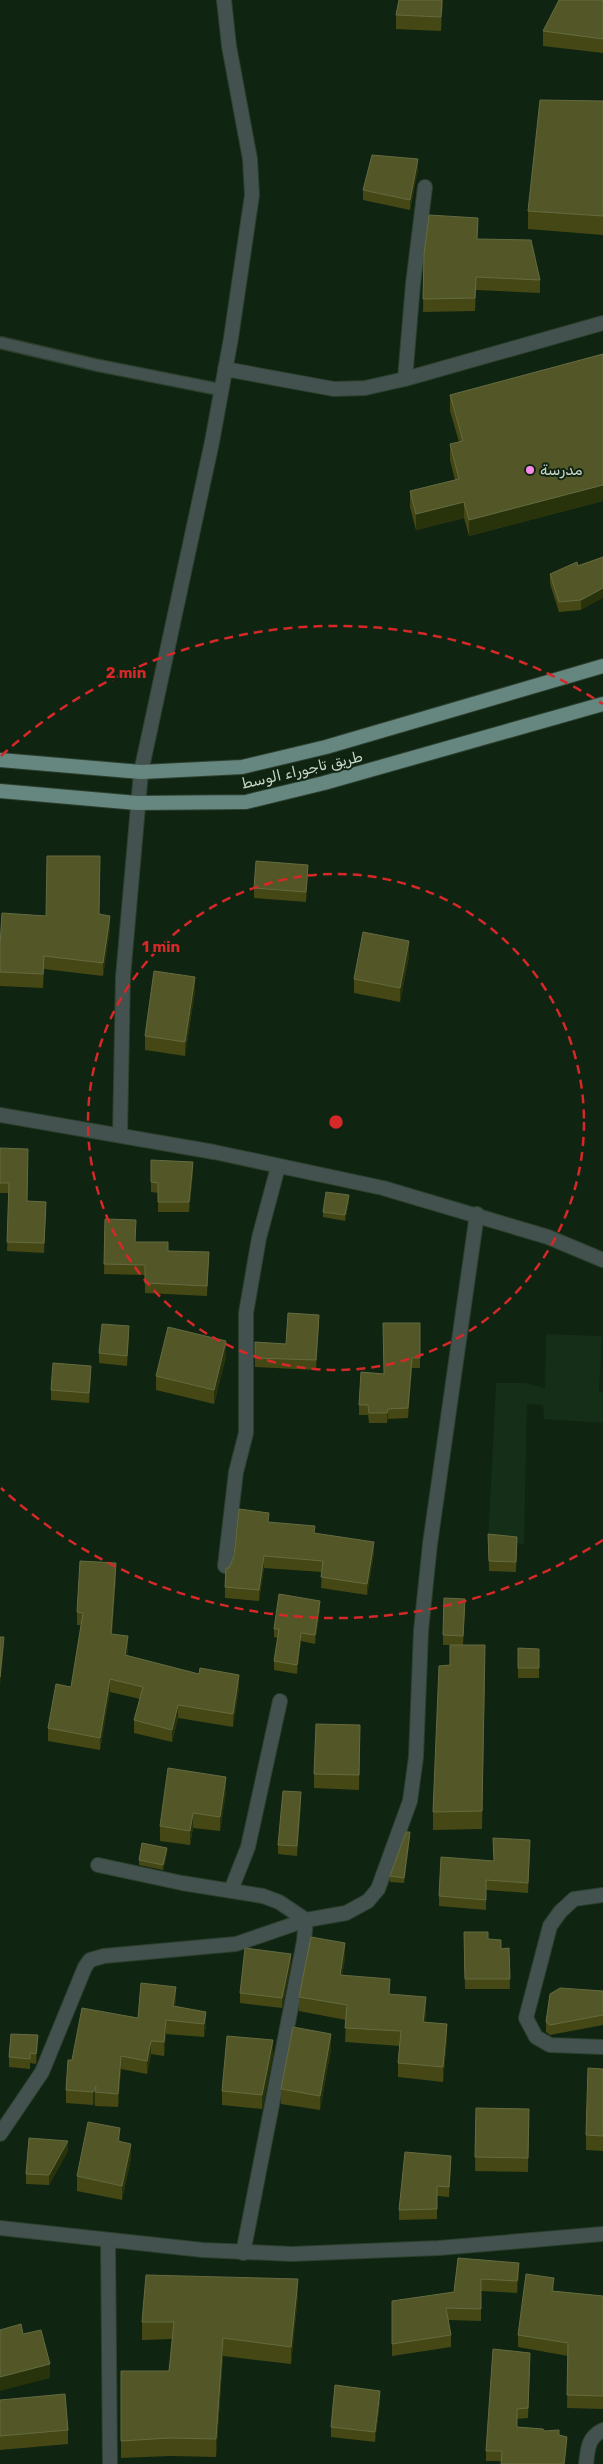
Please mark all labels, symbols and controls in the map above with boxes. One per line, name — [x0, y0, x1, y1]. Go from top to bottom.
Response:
place label: مدرسة — [540, 461, 583, 479]
marker: مدرسة — [524, 464, 536, 476]
text: 2 min — [106, 664, 146, 682]
street label: طريق تاجوراء الوسط — [240, 747, 364, 793]
text: 1 min — [142, 938, 180, 956]
centre of rings — [327, 1113, 345, 1131]

